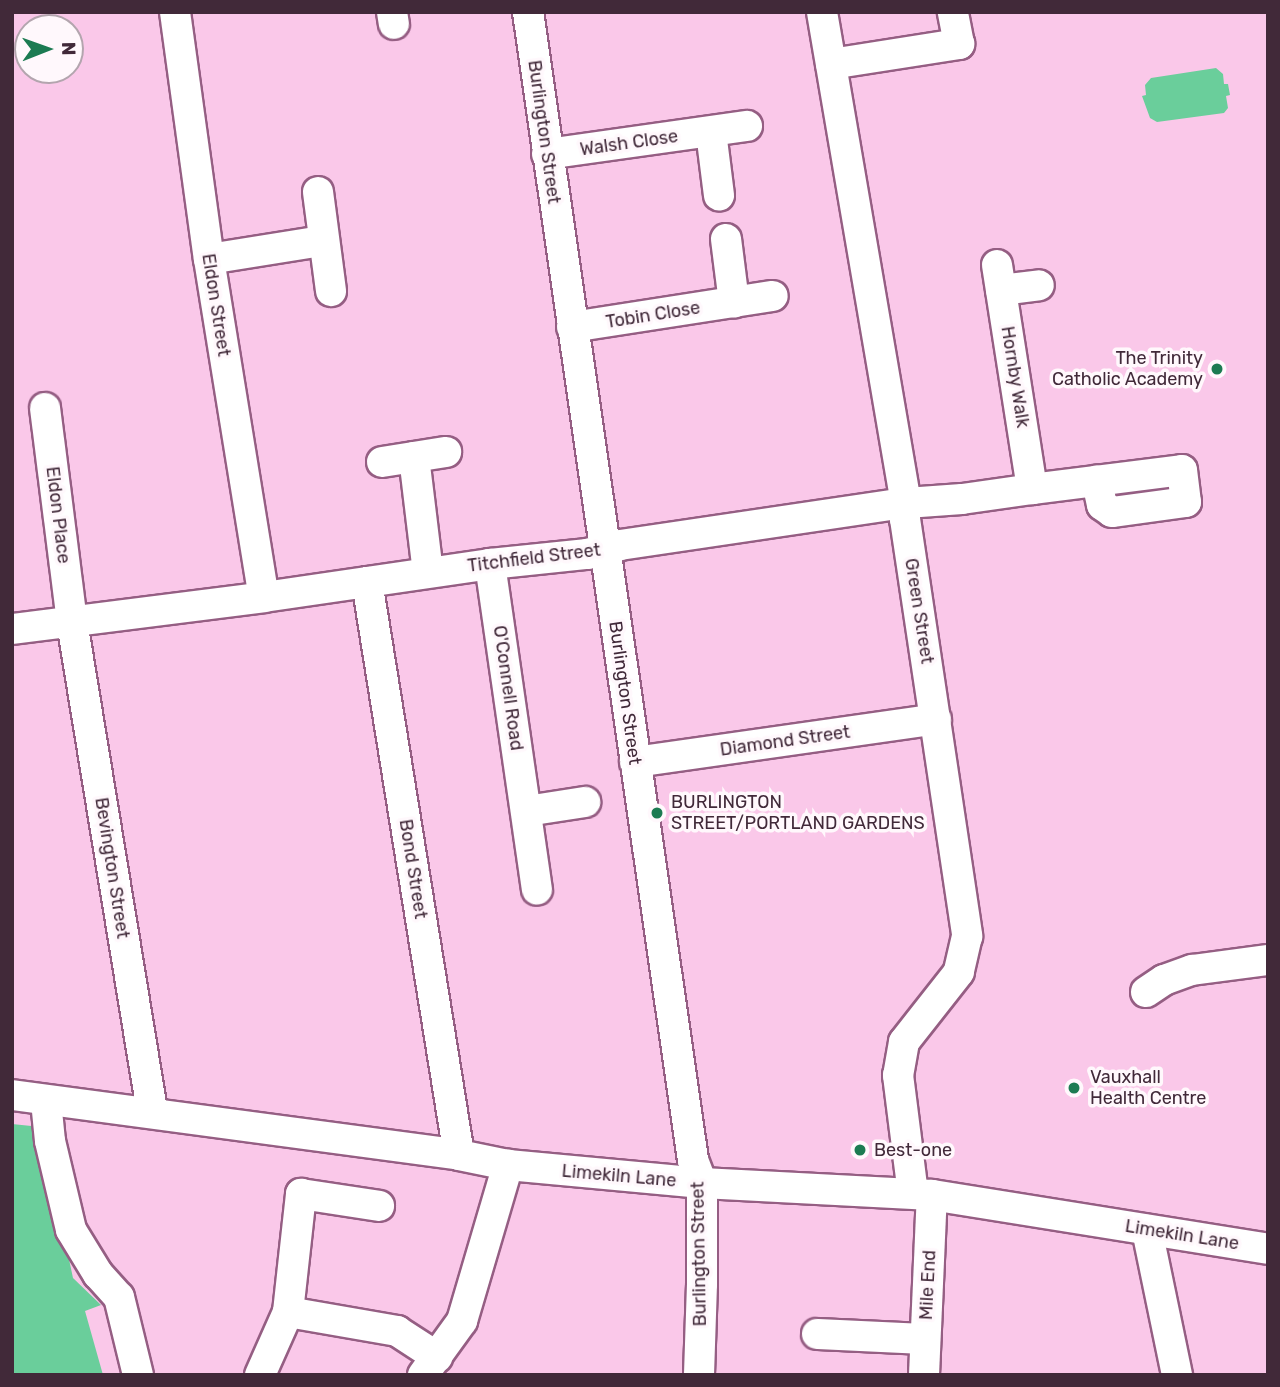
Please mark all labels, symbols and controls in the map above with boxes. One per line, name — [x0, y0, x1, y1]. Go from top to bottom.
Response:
north arrow — [14, 14, 84, 84]
text: N — [57, 42, 80, 56]
street label: Burlington Street — [523, 59, 565, 205]
street label: Walsh Close — [579, 125, 679, 161]
street label: Eldon Street — [197, 252, 235, 358]
street label: Tobin Close — [604, 297, 702, 333]
street label: Hornby Walk — [996, 324, 1034, 430]
place label: The Trinity Catholic Academy — [1051, 348, 1203, 390]
marker: The Trinity Catholic Academy — [1209, 361, 1225, 377]
street label: Eldon Place — [41, 465, 75, 565]
street label: Titchfield Street — [466, 539, 602, 577]
street label: Green Street — [900, 557, 938, 665]
street label: Burlington Street — [604, 620, 646, 766]
street label: O'Connell Road — [489, 624, 527, 752]
street label: Diamond Street — [719, 721, 851, 761]
place label: BURLINGTON STREET/PORTLAND GARDENS — [671, 792, 925, 834]
street label: Bevington Street — [90, 796, 134, 940]
marker: BURLINGTON STREET/PORTLAND GARDENS — [649, 805, 665, 821]
street label: Bond Street — [394, 818, 432, 920]
place label: Vauxhall Health Centre — [1090, 1067, 1206, 1110]
marker: Vauxhall Health Centre — [1064, 1078, 1084, 1098]
place label: Best-one — [874, 1139, 952, 1161]
marker: Best-one — [852, 1142, 868, 1158]
street label: Limekiln Lane — [561, 1160, 677, 1192]
street label: Burlington Street — [687, 1181, 711, 1327]
street label: Limekiln Lane — [1124, 1215, 1240, 1255]
street label: Mile End — [915, 1249, 941, 1321]

